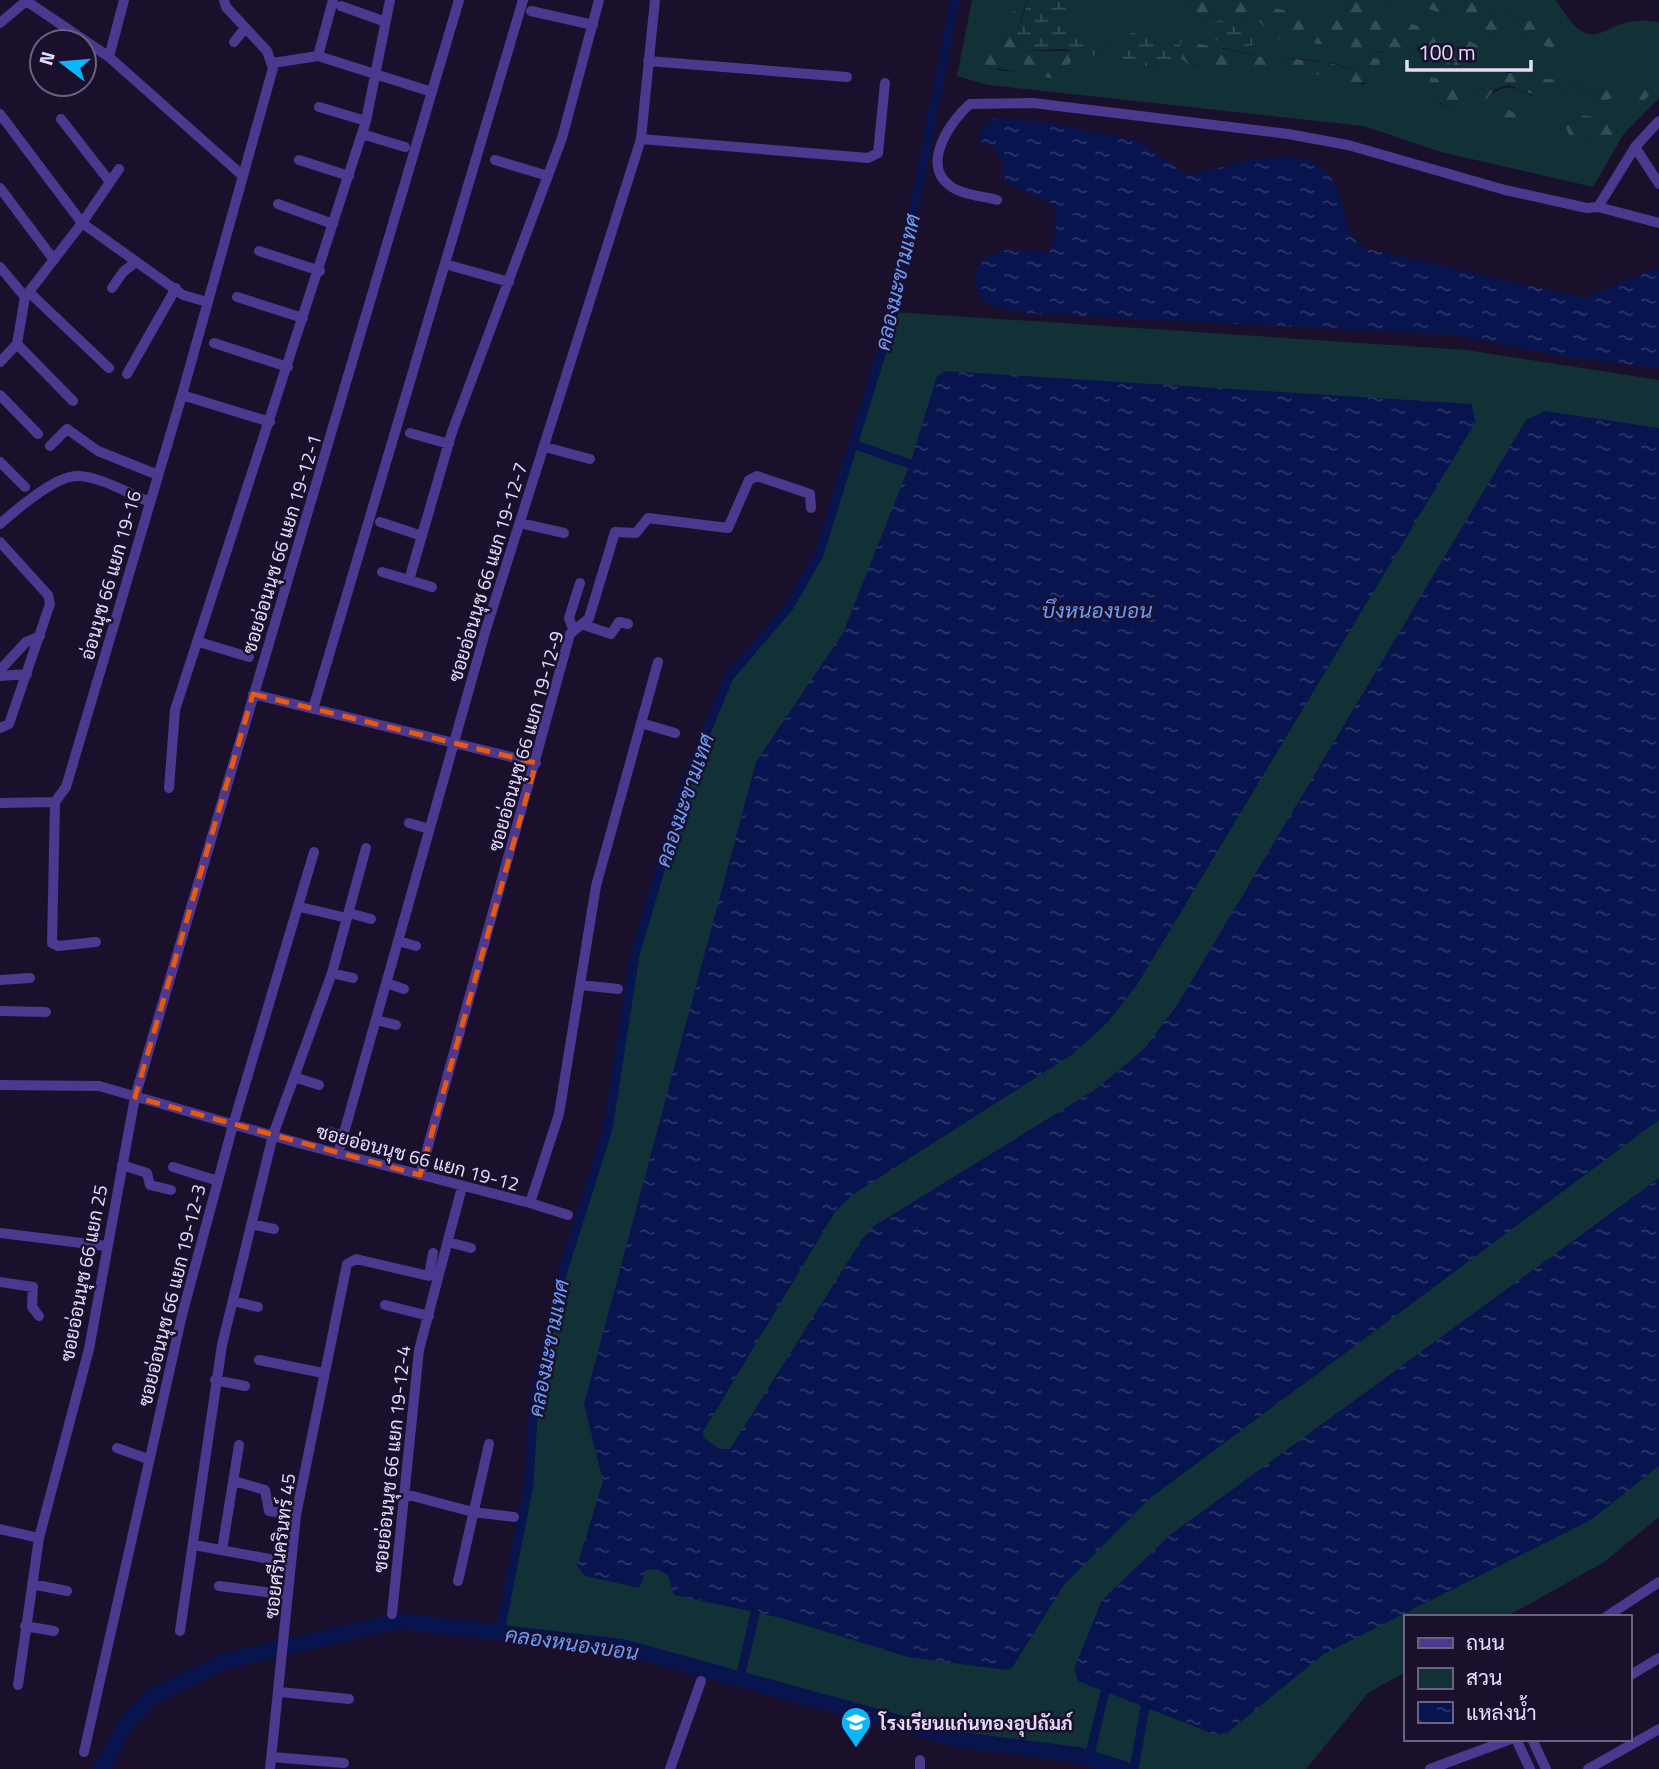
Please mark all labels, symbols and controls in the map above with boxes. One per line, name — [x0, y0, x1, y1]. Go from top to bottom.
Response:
north arrow — [28, 28, 98, 98]
scale bar — [1407, 28, 1531, 72]
text: 100 m — [1418, 36, 1475, 68]
text: N — [30, 48, 62, 69]
water label: คลองมะขามเทศ — [866, 210, 928, 353]
street label: ซอยอ่อนนุช 66 แยก 19-12-1 — [234, 431, 328, 657]
street label: ซอยอ่อนนุช 66 แยก 19-12-7 — [440, 459, 534, 685]
street label: อ่อนนุช 66 แยก 19-16 — [72, 487, 148, 663]
water label: บึงหนองบอน — [1042, 594, 1153, 626]
street label: ซอยอ่อนนุช 66 แยก 19-12-9 — [480, 627, 570, 855]
water label: คลองมะขามเทศ — [646, 729, 722, 871]
street label: ซอยอ่อนนุช 66 แยก 19-12 — [313, 1116, 523, 1198]
street label: ซอยอ่อนนุช 66 แยก 19-12-3 — [129, 1181, 213, 1409]
street label: ซอยอ่อนนุช 66 แยก 25 — [52, 1182, 114, 1364]
water label: คลองมะขามเทศ — [519, 1276, 577, 1419]
street label: ซอยอ่อนนุช 66 แยก 19-12-4 — [365, 1344, 417, 1574]
street label: ซอยศรีนครินทร์ 45 — [256, 1472, 302, 1620]
legend — [1404, 1615, 1631, 1741]
water label: คลองหนองบอน — [503, 1618, 641, 1668]
text: ถนน — [1466, 1626, 1505, 1658]
text: สวน — [1466, 1661, 1502, 1693]
text: แหล่งน้ำ — [1466, 1695, 1537, 1728]
school or university icon: โรงเรียนแก่นทองอุปถัมภ์ — [839, 1705, 873, 1749]
place label: โรงเรียนแก่นทองอุปถัมภ์ — [878, 1708, 1074, 1738]

